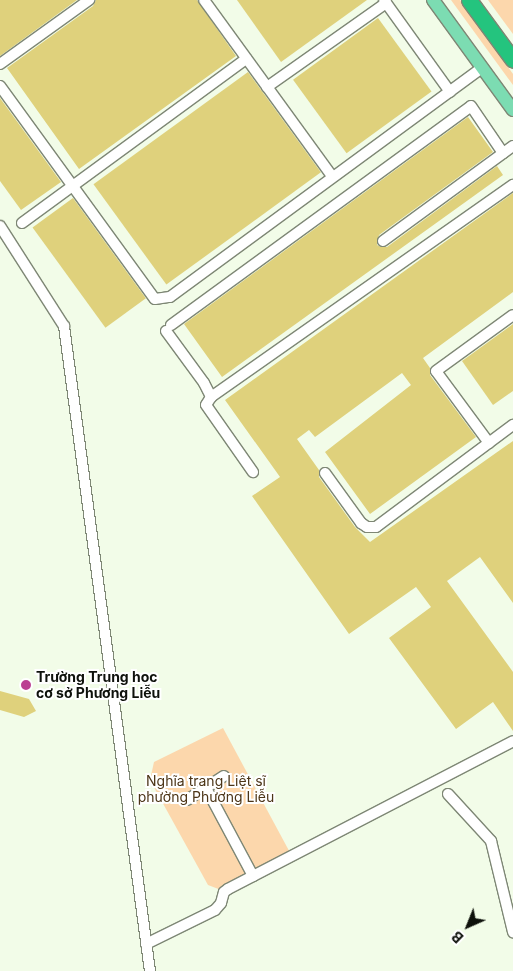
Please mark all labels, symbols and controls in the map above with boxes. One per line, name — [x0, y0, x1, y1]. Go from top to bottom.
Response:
place label: Trường Trung học cơ sở Phương Liễu — [36, 669, 160, 702]
marker: Trường Trung học cơ sở Phương Liễu — [20, 679, 32, 691]
park label: Nghĩa trang Liệt sĩ phường Phương Liễu — [138, 773, 274, 806]
north arrow — [443, 901, 493, 951]
text: B — [448, 928, 466, 946]

